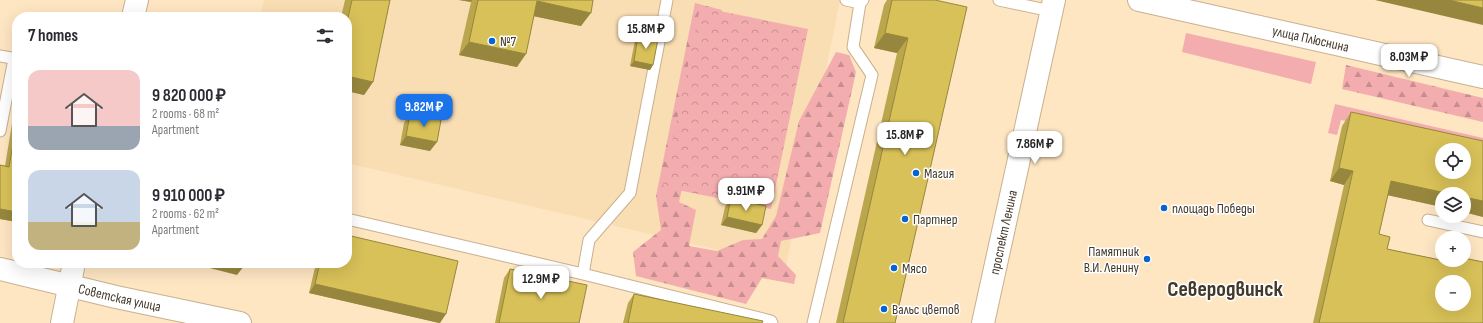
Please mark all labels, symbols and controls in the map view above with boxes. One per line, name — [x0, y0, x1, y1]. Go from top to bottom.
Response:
pin: 15.8M ₽ — [609, 16, 683, 50]
text: 15.8M ₽ — [627, 21, 665, 37]
street label: улица Плюснина — [1271, 22, 1351, 56]
icon: filters — [314, 25, 336, 47]
text: 7 homes — [28, 26, 78, 46]
place label: №7 — [500, 33, 517, 50]
marker: №7 — [487, 36, 497, 46]
pin: 8.03M ₽ — [1372, 44, 1446, 78]
text: 8.03M ₽ — [1390, 49, 1428, 65]
icon: home — [60, 86, 108, 134]
text: 9 820 000 ₽ — [152, 86, 226, 106]
pin: 9.82M ₽ — [387, 94, 461, 128]
text: 9.82M ₽ — [405, 99, 443, 115]
text: 2 rooms · 68 m² — [152, 106, 219, 122]
text: Apartment — [152, 122, 199, 138]
pin: 15.8M ₽ — [868, 122, 942, 156]
text: 15.8M ₽ — [886, 127, 924, 143]
pin: 7.86M ₽ — [998, 131, 1072, 165]
text: 7.86M ₽ — [1016, 136, 1054, 152]
map controls — [1435, 143, 1471, 311]
button: locate — [1435, 143, 1471, 179]
place label: Магия — [924, 165, 954, 182]
marker: Магия — [911, 168, 921, 178]
pin: 9.91M ₽ — [709, 178, 783, 212]
text: 9.91M ₽ — [727, 183, 765, 199]
icon: home — [60, 186, 108, 234]
text: 9 910 000 ₽ — [152, 186, 225, 206]
button: layers — [1435, 187, 1471, 223]
street label: проспект Ленина — [986, 188, 1021, 276]
place label: площадь Победы — [1172, 200, 1255, 217]
marker: площадь Победы — [1159, 203, 1169, 213]
text: 2 rooms · 62 m² — [152, 206, 219, 222]
place label: Партнер — [913, 211, 958, 228]
marker: Партнер — [900, 214, 910, 224]
text: Apartment — [152, 222, 199, 238]
button: + — [1435, 231, 1471, 267]
place label: Памятник В.И. Ленину — [1084, 243, 1140, 276]
marker: Памятник В.И. Ленину — [1142, 254, 1152, 264]
place label: Мясо — [902, 260, 927, 277]
marker: Мясо — [889, 263, 899, 273]
pin: 12.9M ₽ — [504, 266, 578, 300]
text: 12.9M ₽ — [522, 271, 560, 287]
button: − — [1435, 275, 1471, 311]
district label: Северодвинск — [1167, 276, 1283, 303]
street label: Советская улица — [76, 280, 162, 315]
place label: Вальс цветов — [892, 301, 960, 318]
marker: Вальс цветов — [879, 304, 889, 314]

